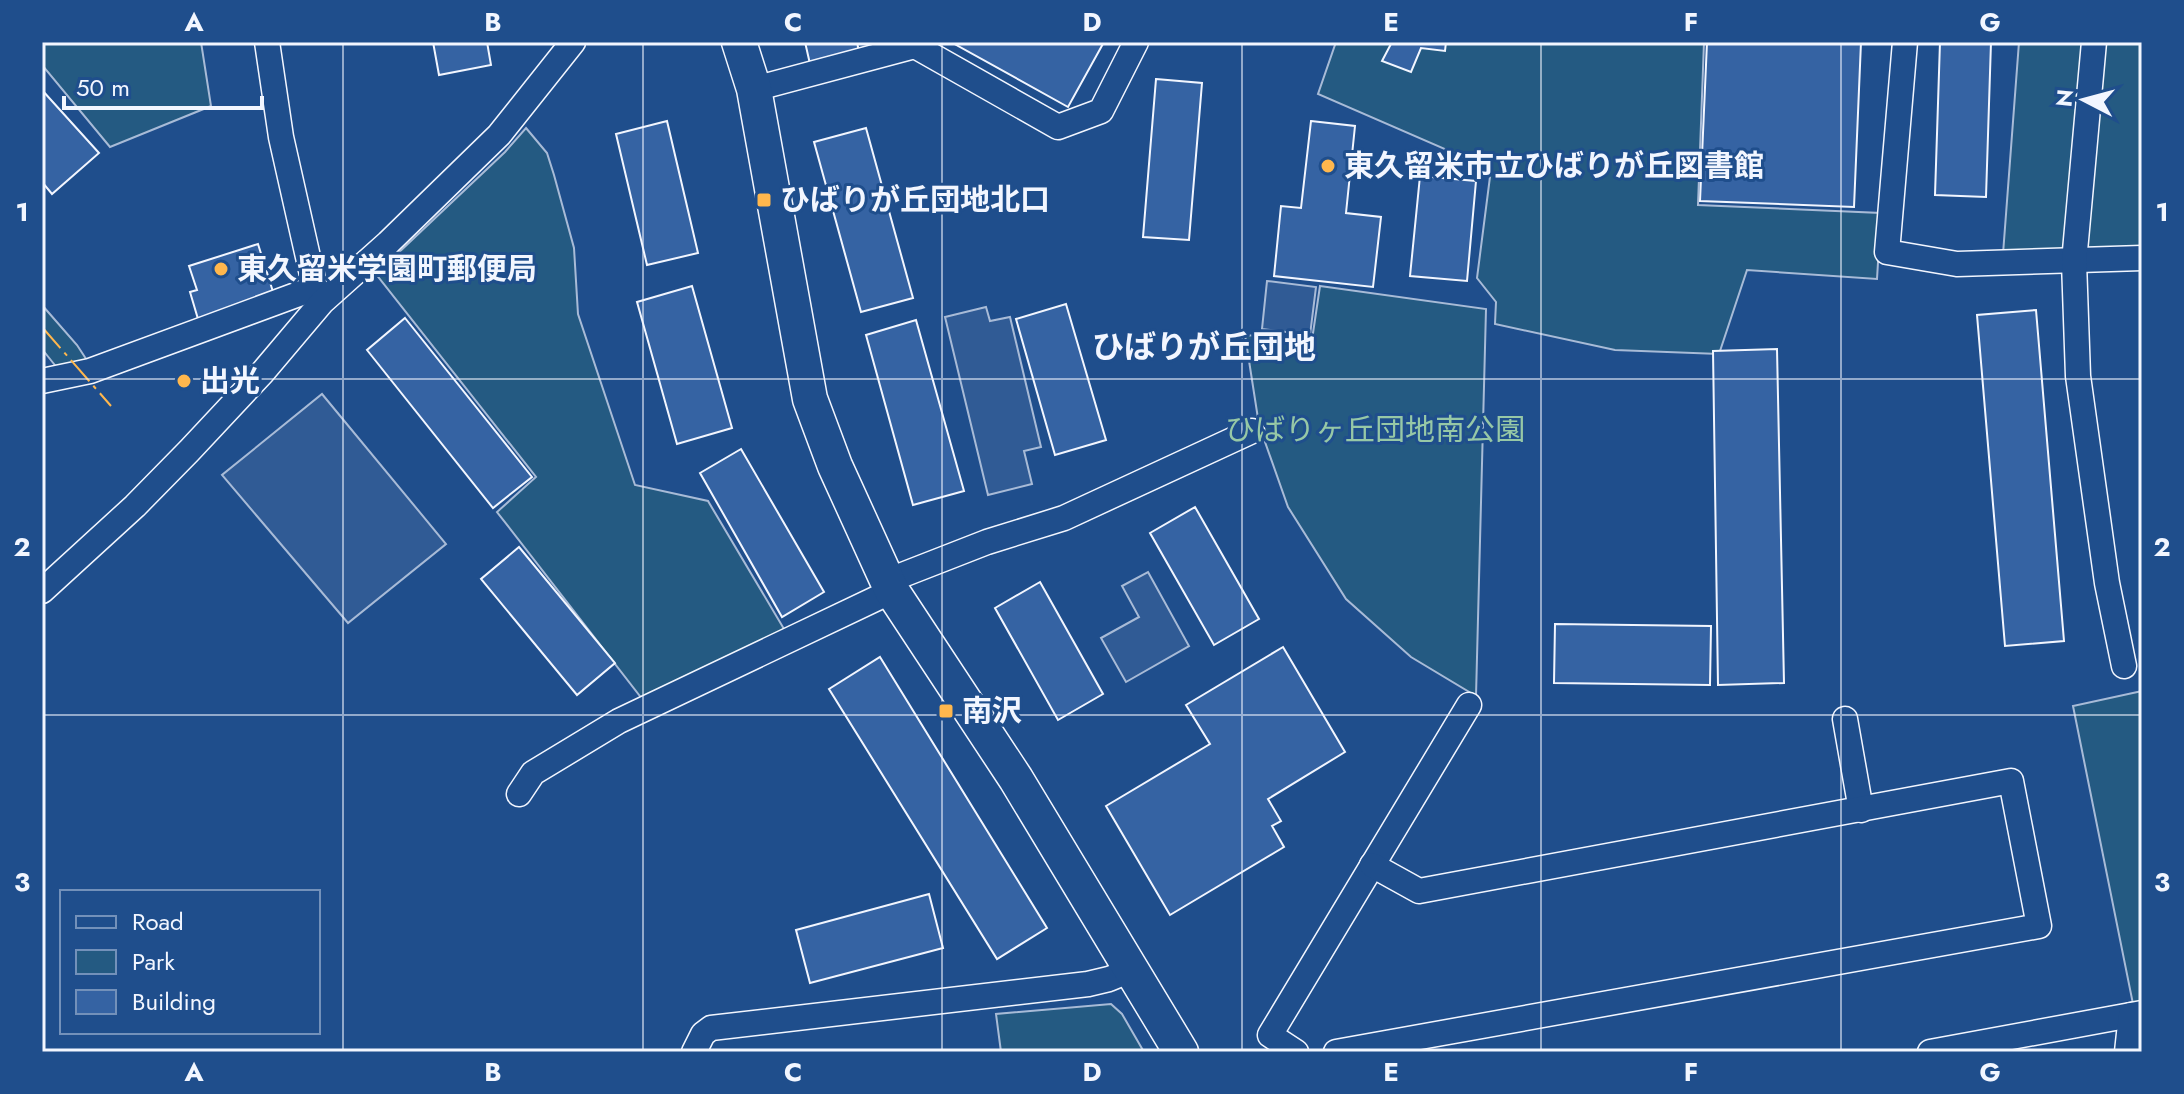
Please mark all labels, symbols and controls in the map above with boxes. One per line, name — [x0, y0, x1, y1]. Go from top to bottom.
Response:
text: A — [183, 3, 204, 41]
text: B — [484, 3, 502, 41]
text: C — [784, 3, 802, 41]
text: D — [1082, 3, 1102, 41]
text: E — [1383, 3, 1399, 41]
text: F — [1684, 3, 1698, 41]
text: G — [1979, 3, 2001, 41]
scale bar — [64, 60, 262, 110]
north arrow — [2044, 60, 2124, 140]
text: 50 m — [76, 70, 130, 105]
text: N — [2047, 88, 2081, 108]
place label: 東久留米市立ひばりが丘図書館 — [1344, 144, 1764, 187]
marker: 東久留米市立ひばりが丘図書館 — [1319, 157, 1337, 175]
place label: ひばりが丘団地北口 — [780, 178, 1050, 221]
marker: ひばりが丘団地北口 — [755, 191, 773, 209]
text: 1 — [15, 193, 29, 231]
text: 1 — [2155, 193, 2169, 231]
place label: 東久留米学園町郵便局 — [237, 247, 537, 290]
marker: 東久留米学園町郵便局 — [212, 260, 230, 278]
district label: ひばりが丘団地 — [1092, 324, 1316, 370]
place label: 出光 — [200, 359, 260, 402]
marker: 出光 — [175, 372, 193, 390]
park label: ひばりヶ丘団地南公園 — [1225, 408, 1525, 451]
text: 2 — [13, 528, 31, 566]
text: 2 — [2153, 528, 2171, 566]
place label: 南沢 — [962, 689, 1022, 732]
marker: 南沢 — [937, 702, 955, 720]
text: 3 — [14, 863, 30, 901]
text: 3 — [2154, 863, 2170, 901]
legend — [60, 890, 320, 1034]
text: Road — [132, 904, 184, 939]
text: Park — [132, 944, 175, 979]
text: Building — [132, 984, 216, 1019]
text: A — [183, 1053, 204, 1091]
text: B — [484, 1053, 502, 1091]
text: C — [784, 1053, 802, 1091]
text: D — [1082, 1053, 1102, 1091]
text: E — [1383, 1053, 1399, 1091]
text: F — [1684, 1053, 1698, 1091]
text: G — [1979, 1053, 2001, 1091]

